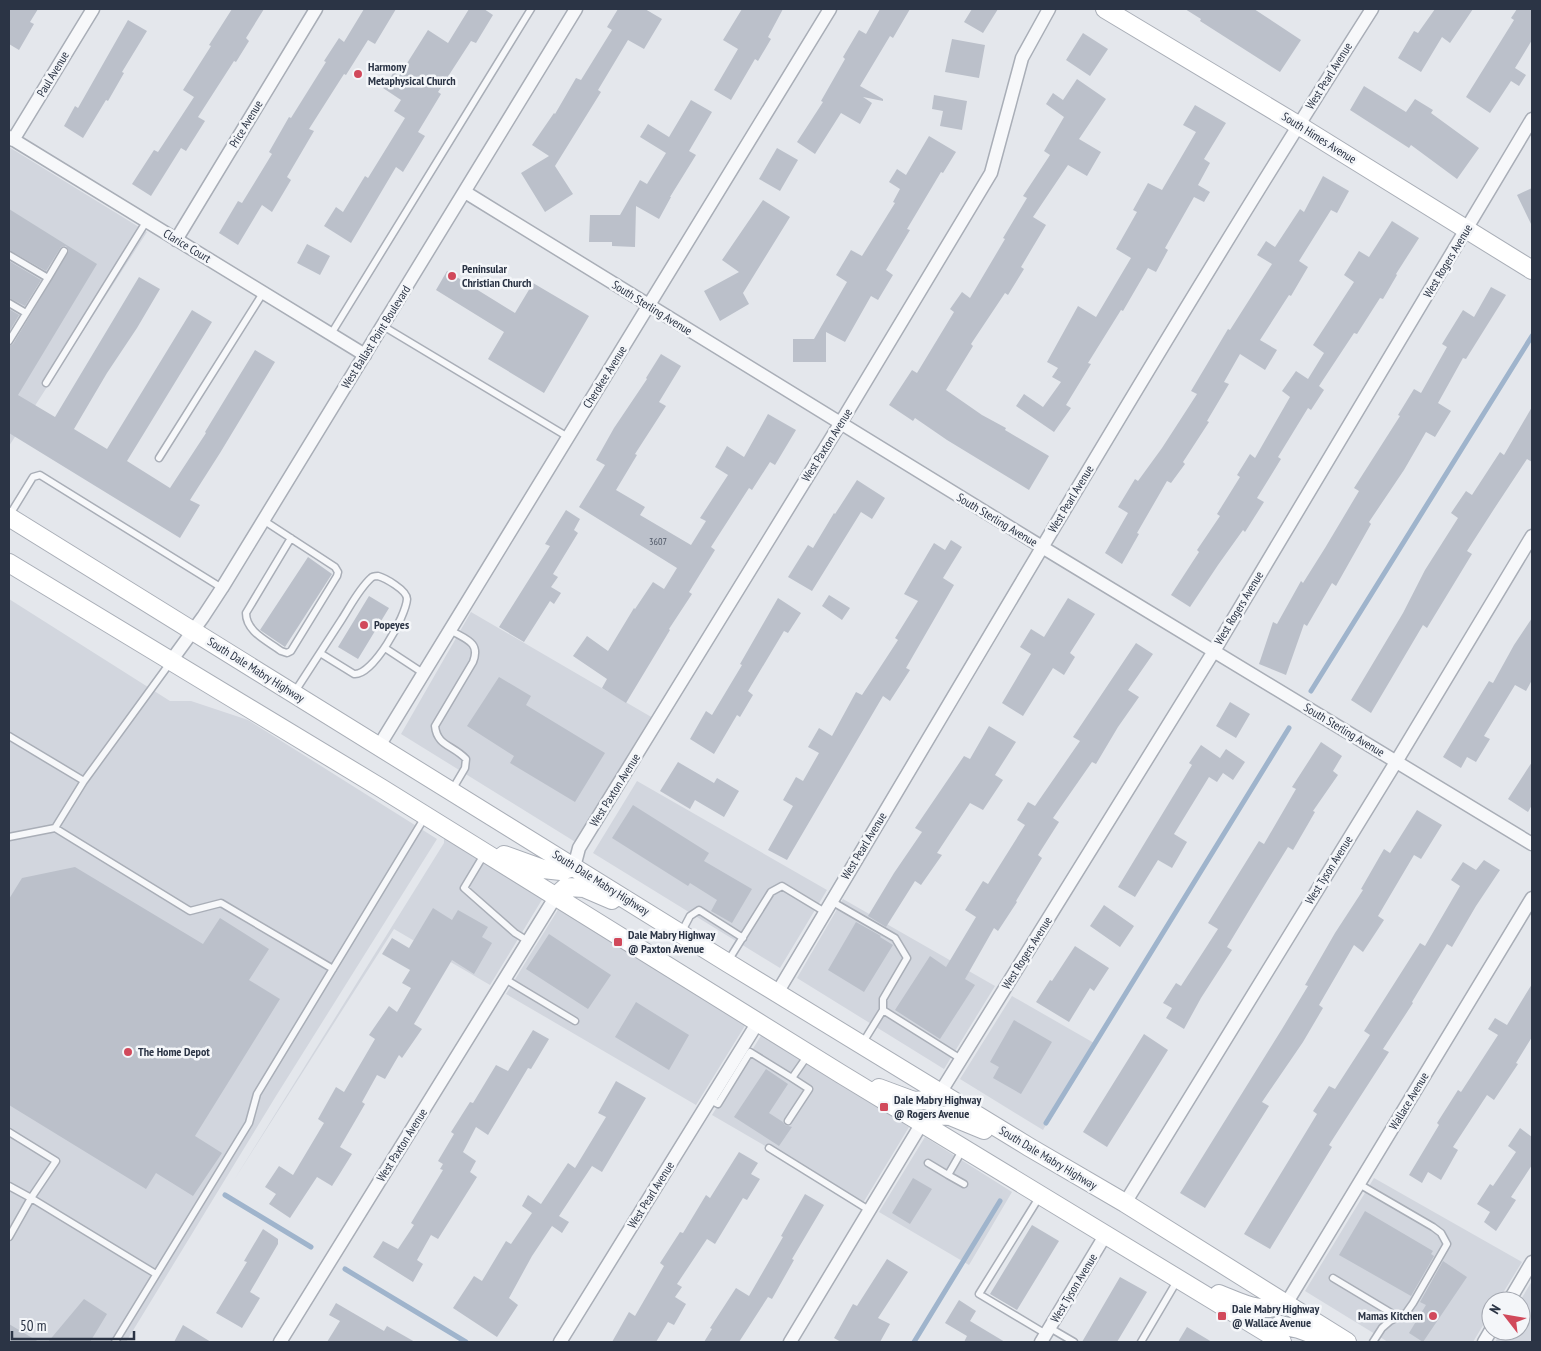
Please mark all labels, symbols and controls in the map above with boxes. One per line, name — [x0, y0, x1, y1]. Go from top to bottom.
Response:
street label: West Pearl Avenue — [1302, 40, 1355, 112]
street label: Paul Avenue — [33, 48, 72, 99]
place label: Harmony Metaphysical Church — [368, 59, 456, 88]
marker: Harmony Metaphysical Church — [352, 68, 364, 80]
street label: Price Avenue — [226, 97, 266, 150]
street label: South Himes Avenue — [1279, 109, 1359, 166]
street label: West Rogers Avenue — [1420, 221, 1475, 300]
street label: Clarice Court — [161, 225, 214, 266]
place label: Peninsular Christian Church — [462, 261, 531, 290]
marker: Peninsular Christian Church — [446, 270, 458, 282]
street label: South Sterling Avenue — [609, 277, 695, 338]
street label: West Ballast Point Boulevard — [338, 282, 413, 391]
street label: Cherokee Avenue — [579, 343, 630, 411]
street label: West Paxton Avenue — [798, 405, 855, 484]
street label: West Pearl Avenue — [1045, 462, 1097, 535]
street label: South Sterling Avenue — [954, 490, 1040, 550]
house number: 3607 — [649, 535, 667, 548]
street label: West Rogers Avenue — [1211, 568, 1266, 647]
place label: Popeyes — [374, 617, 409, 632]
marker: Popeyes — [358, 619, 370, 631]
street label: South Dale Mabry Highway — [205, 634, 308, 706]
street label: South Sterling Avenue — [1301, 700, 1387, 760]
street label: West Paxton Avenue — [586, 750, 643, 829]
street label: West Pearl Avenue — [838, 809, 890, 882]
street label: West Tyson Avenue — [1302, 833, 1356, 907]
street label: South Dale Mabry Highway — [550, 847, 653, 919]
street label: West Rogers Avenue — [998, 914, 1055, 992]
place label: Dale Mabry Highway @ Paxton Avenue — [628, 927, 715, 956]
marker: Dale Mabry Highway @ Paxton Avenue — [612, 936, 624, 948]
place label: The Home Depot — [138, 1044, 210, 1059]
marker: The Home Depot — [122, 1046, 134, 1058]
street label: Wallace Avenue — [1386, 1069, 1432, 1132]
place label: Dale Mabry Highway @ Rogers Avenue — [894, 1092, 981, 1121]
marker: Dale Mabry Highway @ Rogers Avenue — [878, 1101, 890, 1113]
street label: West Paxton Avenue — [373, 1105, 430, 1184]
street label: South Dale Mabry Highway — [997, 1122, 1100, 1193]
street label: West Pearl Avenue — [624, 1159, 677, 1231]
street label: West Tyson Avenue — [1047, 1250, 1100, 1325]
north arrow — [1481, 1291, 1531, 1341]
place label: Dale Mabry Highway @ Wallace Avenue — [1232, 1301, 1319, 1330]
text: N — [1485, 1301, 1505, 1317]
scale bar — [12, 1308, 135, 1340]
place label: Mamas Kitchen — [1358, 1308, 1423, 1323]
marker: Dale Mabry Highway @ Wallace Avenue — [1216, 1310, 1228, 1322]
marker: Mamas Kitchen — [1427, 1310, 1439, 1322]
text: 50 m — [20, 1316, 46, 1335]

